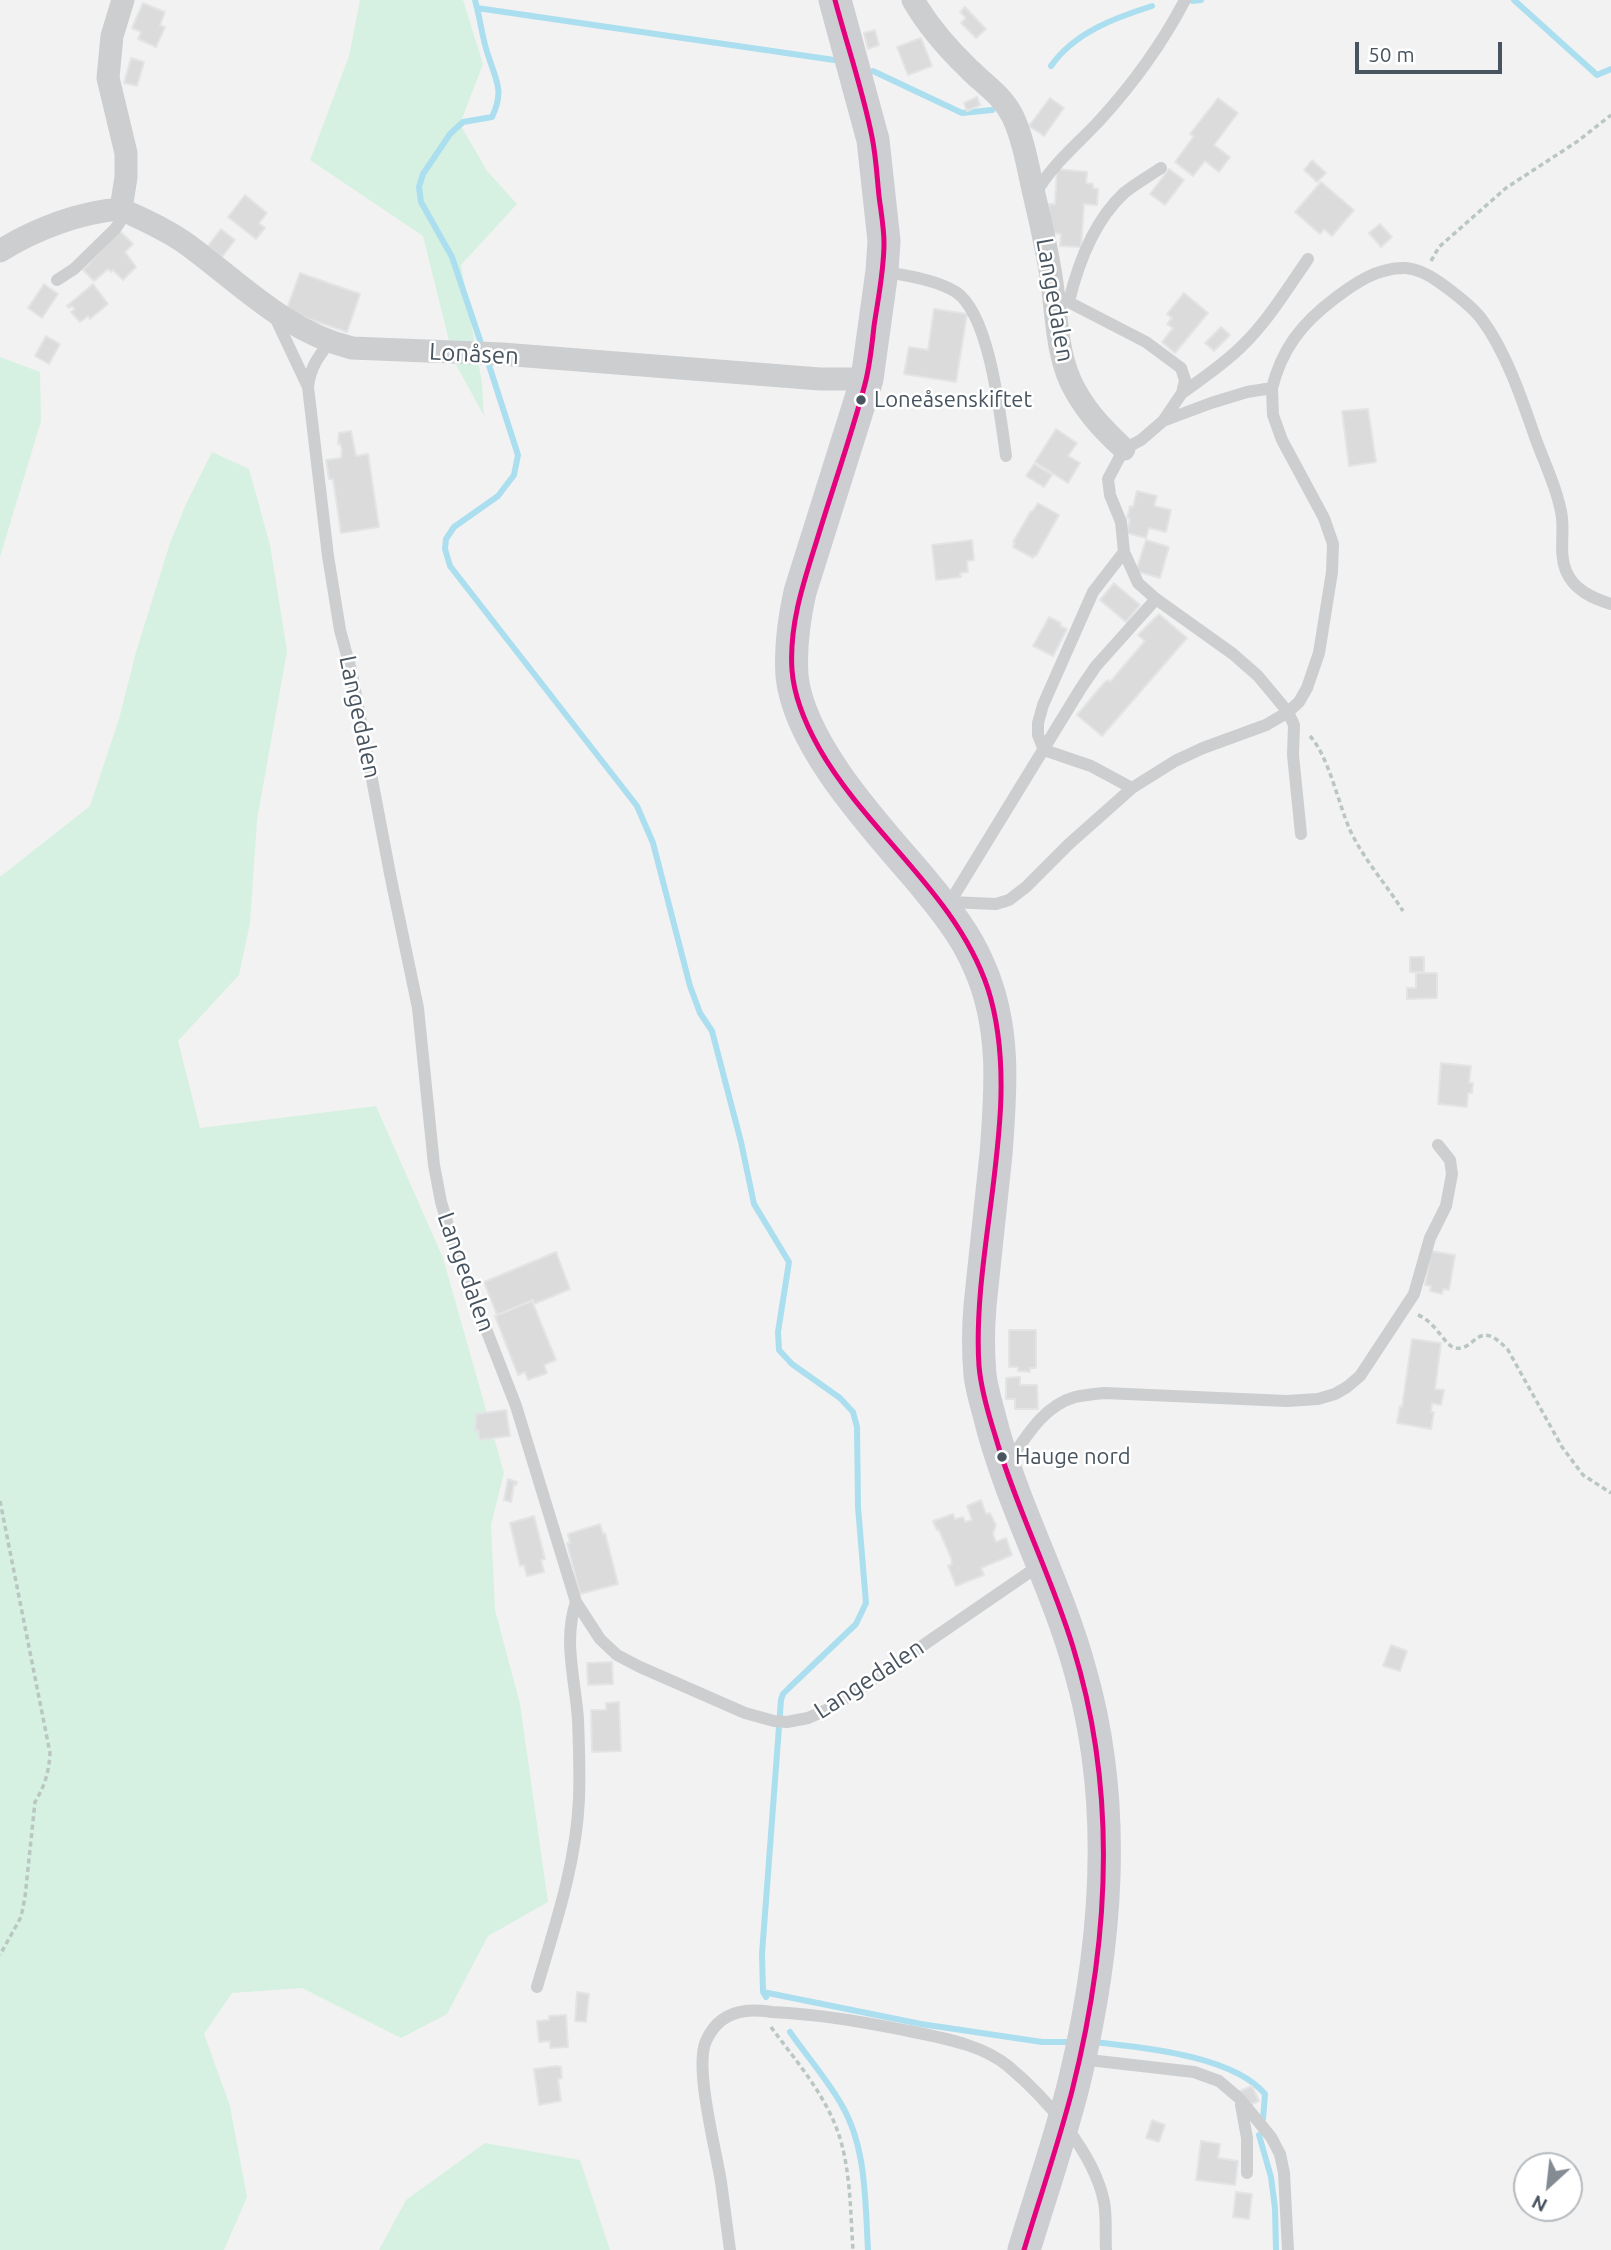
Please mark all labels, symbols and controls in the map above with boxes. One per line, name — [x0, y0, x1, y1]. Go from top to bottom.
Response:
scale bar — [1359, 28, 1506, 72]
text: 50 m — [1368, 42, 1415, 66]
street label: Langedalen — [1030, 236, 1080, 364]
street label: Lonåsen — [428, 337, 520, 371]
place label: Loneåsenskiftet — [874, 387, 1032, 413]
marker: Loneåsenskiftet — [854, 393, 868, 407]
street label: Langedalen — [333, 653, 387, 781]
street label: Langedalen — [431, 1208, 501, 1336]
place label: Hauge nord — [1015, 1444, 1131, 1470]
marker: Hauge nord — [995, 1450, 1009, 1464]
street label: Langedalen — [809, 1633, 929, 1725]
north arrow — [1513, 2152, 1583, 2222]
text: N — [1528, 2191, 1551, 2217]

